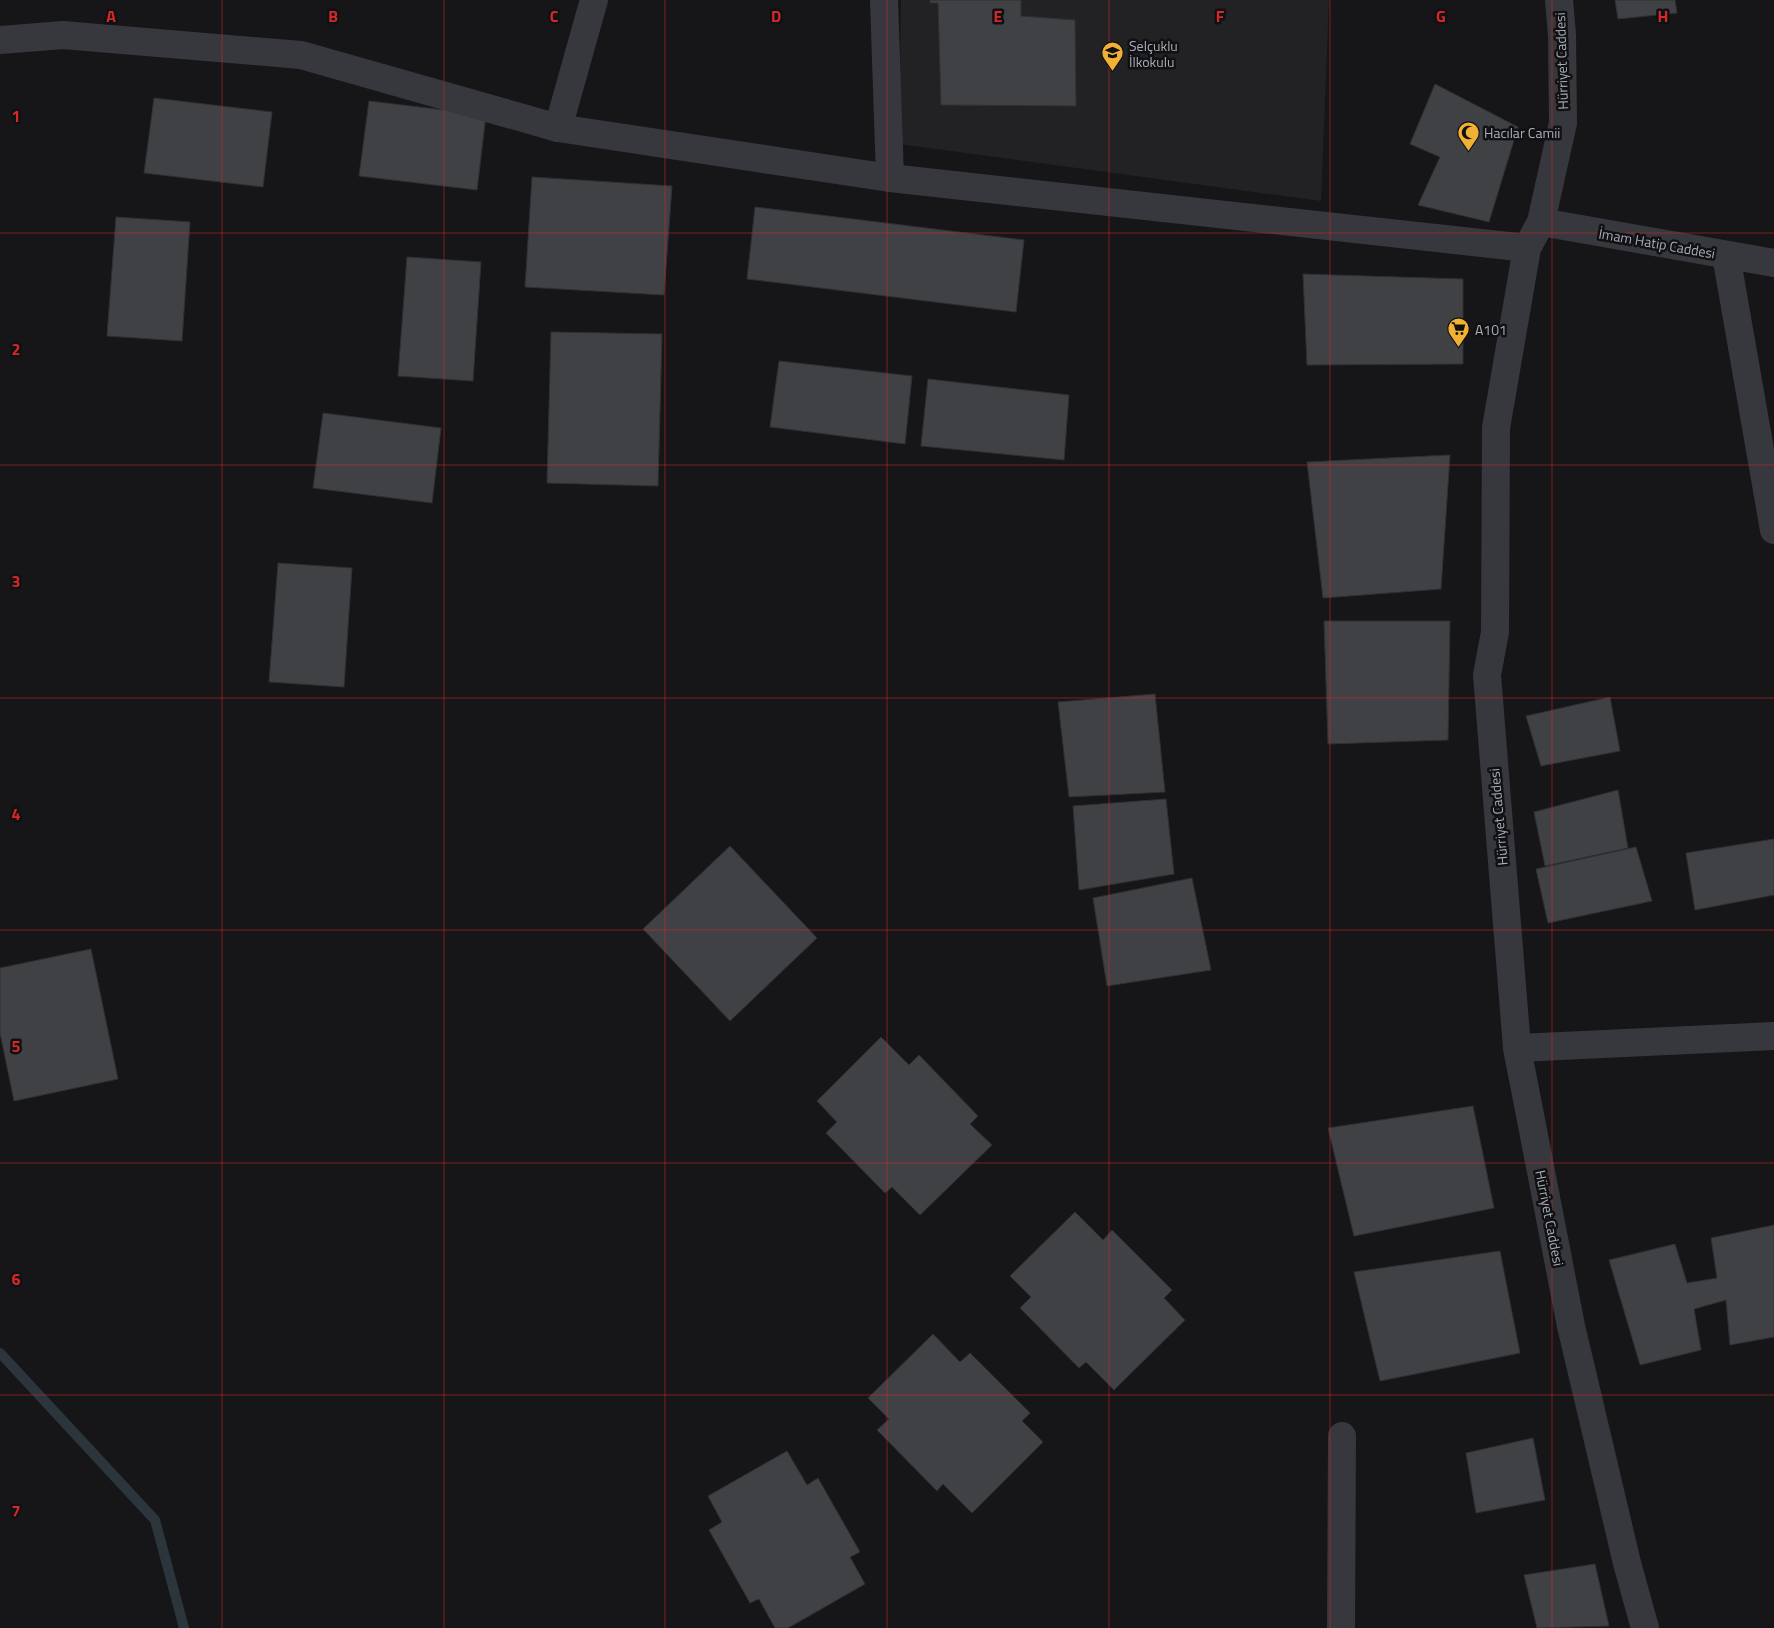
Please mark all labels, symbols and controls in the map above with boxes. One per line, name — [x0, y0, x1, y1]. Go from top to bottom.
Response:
text: A — [106, 4, 116, 28]
text: B — [328, 4, 338, 28]
text: C — [550, 4, 559, 28]
text: D — [771, 4, 781, 28]
text: E — [994, 4, 1003, 28]
text: F — [1216, 4, 1225, 28]
text: G — [1436, 4, 1446, 28]
text: H — [1658, 4, 1668, 28]
street label: Hürriyet Caddesi — [1549, 12, 1573, 110]
place label: Selçuklu İlkokulu — [1129, 35, 1178, 72]
school or university icon: Selçuklu İlkokulu — [1101, 41, 1125, 72]
text: 1 — [12, 104, 20, 128]
mosque icon: Hacılar Camii — [1456, 120, 1480, 151]
place label: Hacılar Camii — [1484, 122, 1560, 143]
street label: İmam Hatip Caddesi — [1597, 222, 1717, 264]
supermarket icon: A101 — [1447, 317, 1471, 348]
place label: A101 — [1475, 319, 1507, 340]
text: 2 — [12, 337, 20, 361]
text: 3 — [12, 569, 20, 593]
street label: Hürriyet Caddesi — [1483, 768, 1513, 866]
text: 4 — [12, 802, 21, 826]
text: 5 — [12, 1034, 21, 1058]
street label: Hürriyet Caddesi — [1530, 1168, 1570, 1268]
text: 6 — [12, 1267, 21, 1291]
text: 7 — [12, 1499, 20, 1523]

